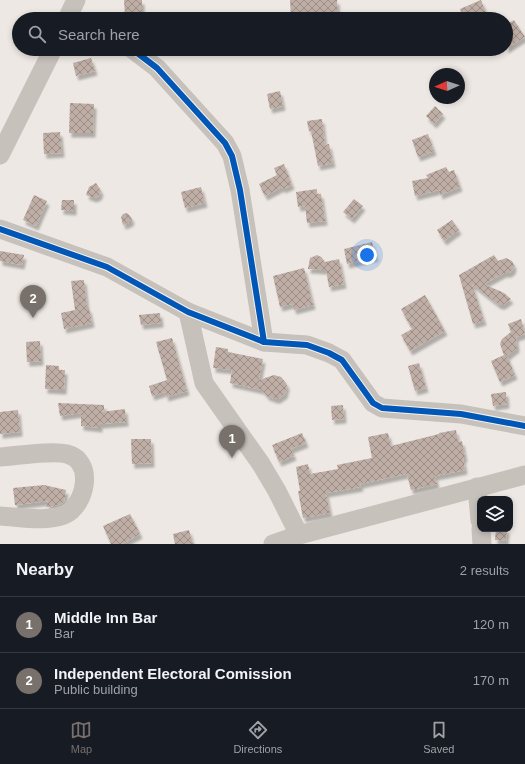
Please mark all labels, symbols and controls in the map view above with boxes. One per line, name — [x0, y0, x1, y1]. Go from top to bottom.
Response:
search box — [12, 12, 513, 56]
icon: search — [26, 23, 48, 45]
text: Search here — [58, 26, 140, 43]
north arrow — [429, 68, 465, 104]
your location — [357, 245, 377, 265]
pin: 2 — [20, 285, 46, 318]
pin: 1 — [219, 425, 245, 458]
map controls — [477, 496, 513, 532]
button: layers — [477, 496, 513, 532]
text: Nearby — [16, 560, 74, 579]
text: 2 results — [460, 563, 509, 578]
text: Middle Inn Bar — [54, 609, 157, 626]
text: 1 — [25, 617, 33, 632]
text: 120 m — [473, 617, 509, 632]
text: Bar — [54, 626, 74, 641]
text: Independent Electoral Comission — [54, 665, 292, 682]
text: 2 — [25, 673, 33, 688]
text: 170 m — [473, 673, 509, 688]
text: Public building — [54, 682, 138, 697]
tab: Map — [70, 719, 92, 755]
tab: Directions — [233, 719, 282, 755]
tab: Saved — [423, 719, 454, 755]

